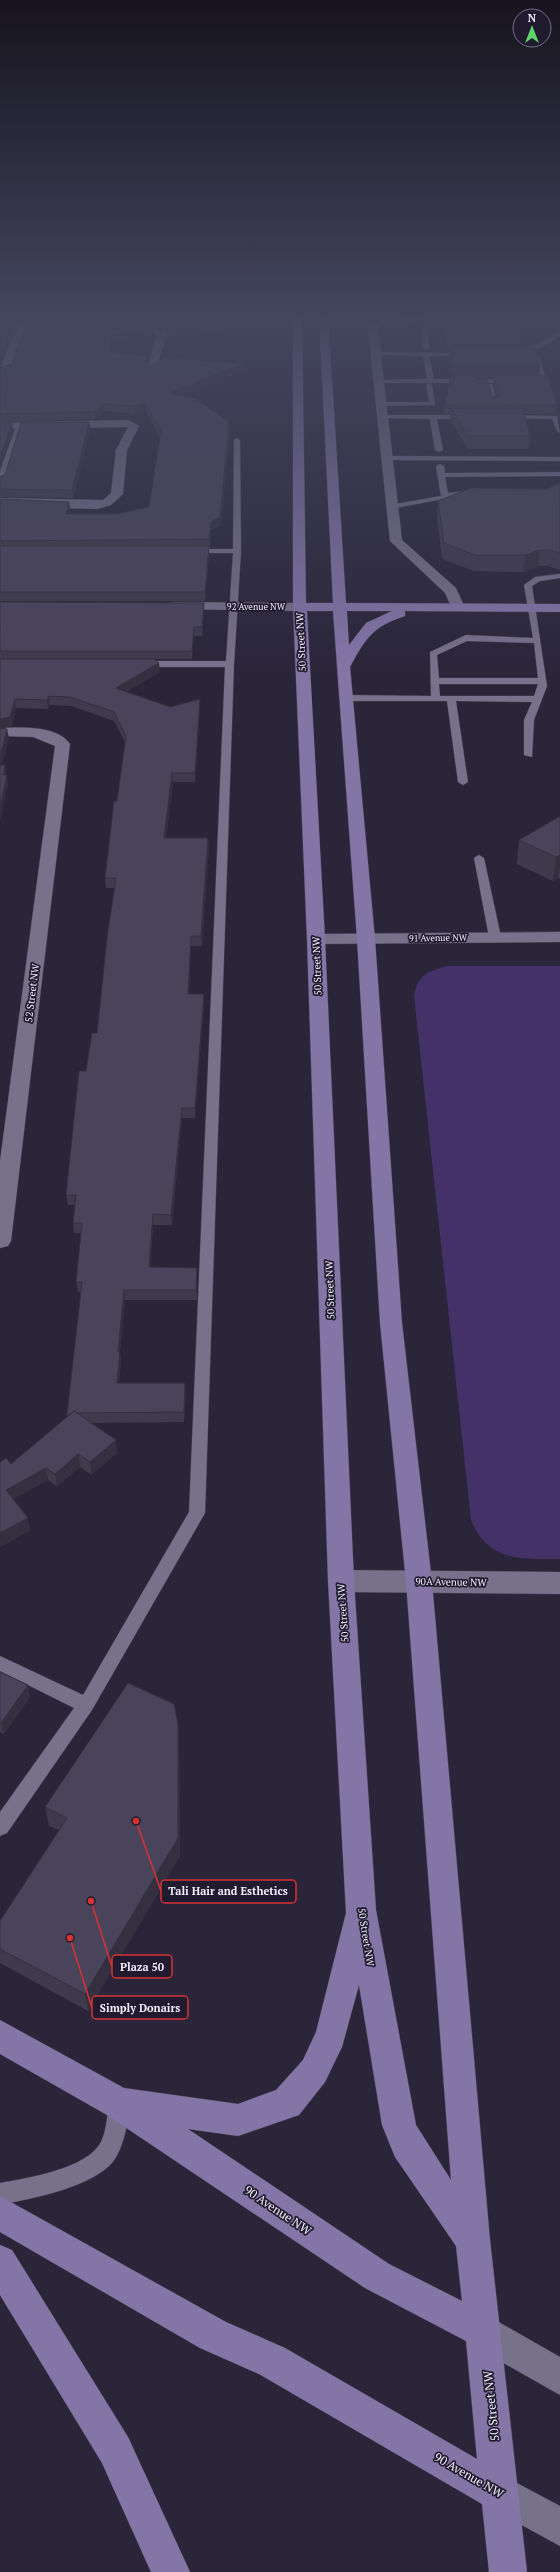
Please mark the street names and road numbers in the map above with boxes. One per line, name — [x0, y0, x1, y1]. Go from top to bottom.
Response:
street label: 92 Avenue NW — [227, 601, 286, 613]
street label: 50 Street NW — [293, 612, 309, 672]
street label: 91 Avenue NW — [409, 931, 468, 945]
street label: 50 Street NW — [309, 936, 325, 996]
street label: 52 Street NW — [22, 962, 42, 1023]
street label: 50 Street NW — [322, 1260, 338, 1320]
street label: 90A Avenue NW — [415, 1575, 487, 1589]
street label: 50 Street NW — [334, 1583, 352, 1643]
street label: 50 Street NW — [355, 1907, 377, 1968]
street label: 90 Avenue NW — [242, 2182, 315, 2238]
street label: 50 Street NW — [480, 2369, 502, 2442]
street label: 90 Avenue NW — [432, 2449, 507, 2501]

